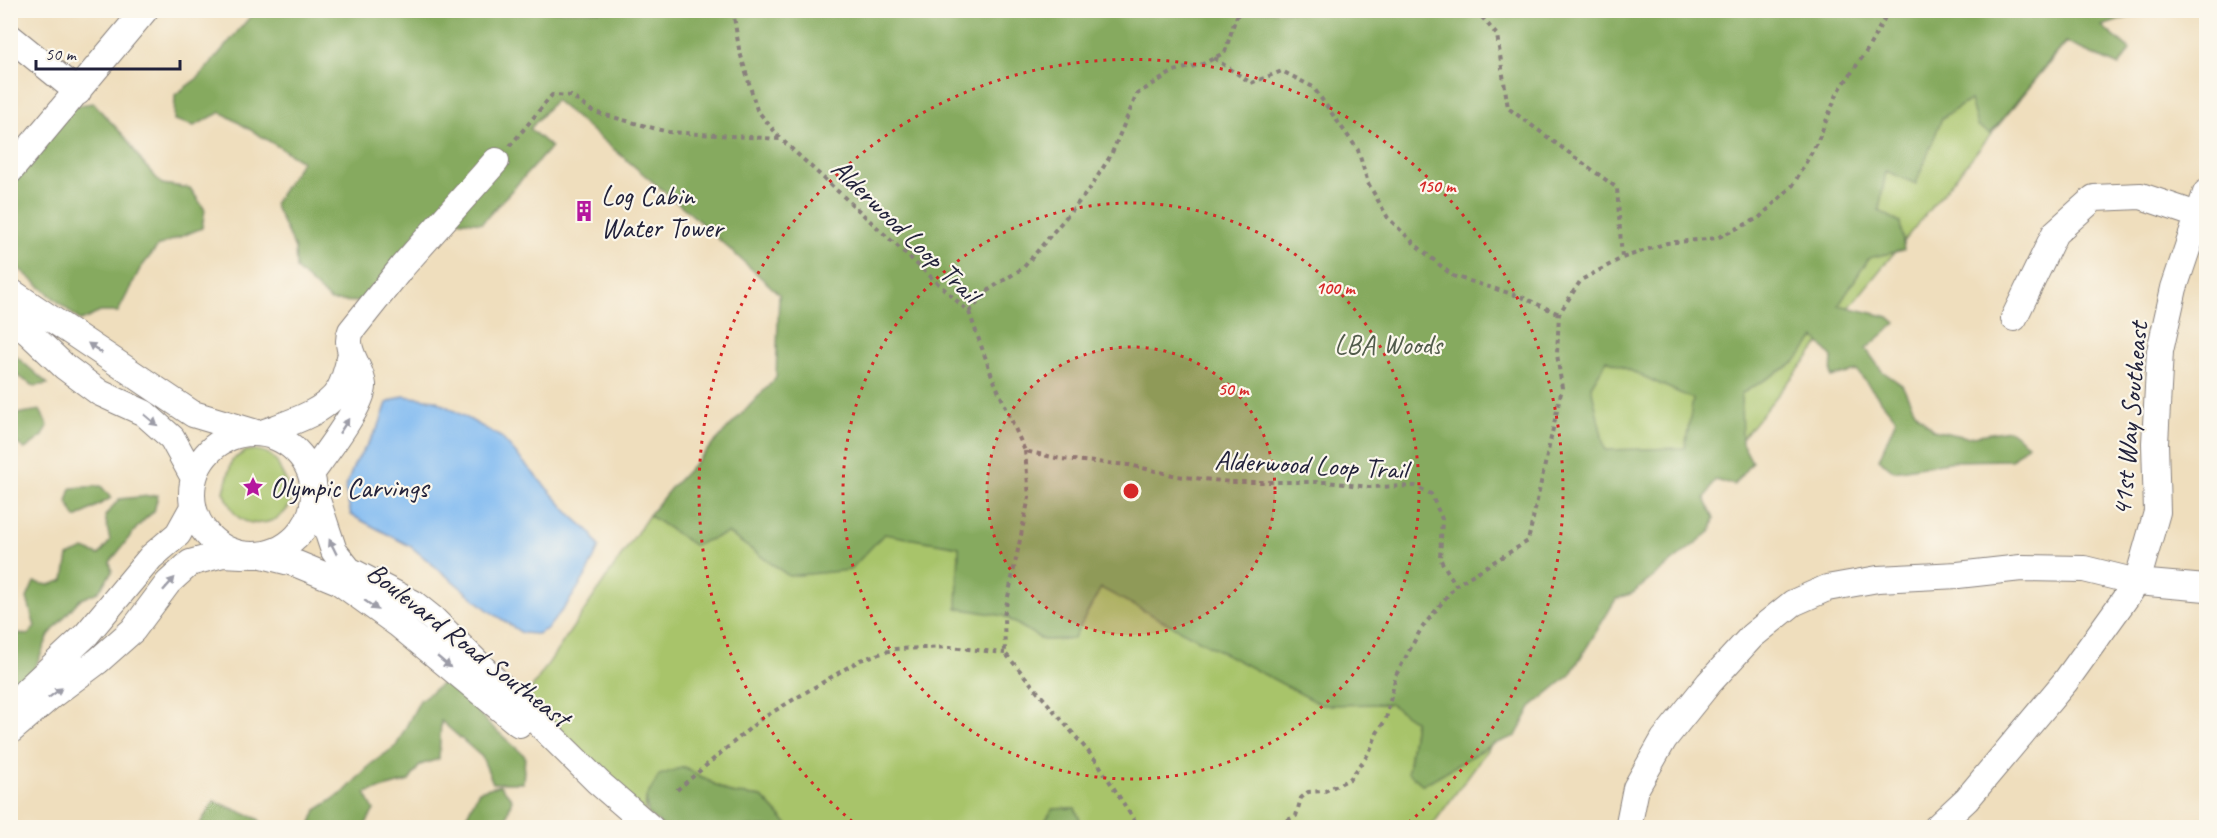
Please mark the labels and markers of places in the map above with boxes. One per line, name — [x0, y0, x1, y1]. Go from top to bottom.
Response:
place label: Log Cabin Water Tower — [601, 178, 725, 245]
building icon: Log Cabin Water Tower — [572, 199, 596, 223]
place label: Olympic Carvings — [270, 470, 430, 505]
place icon: Olympic Carvings — [241, 475, 265, 499]
centre of rings — [1121, 481, 1141, 501]

